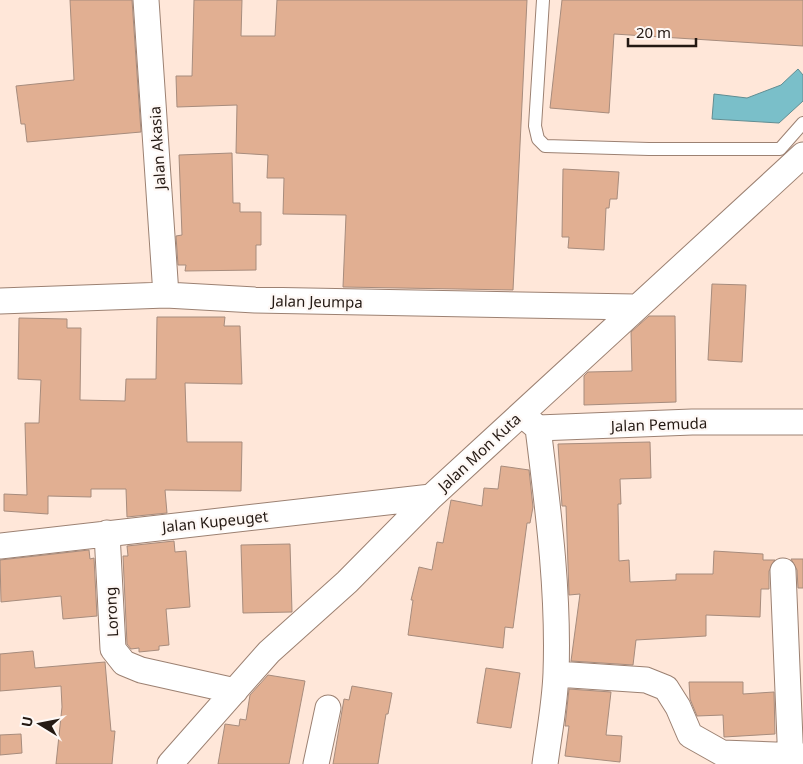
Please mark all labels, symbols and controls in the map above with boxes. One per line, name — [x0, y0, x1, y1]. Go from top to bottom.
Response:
scale bar — [628, 15, 696, 47]
text: 20 m — [636, 22, 671, 42]
street label: Jalan Akasia — [144, 106, 170, 192]
street label: Jalan Jeumpa — [269, 290, 363, 312]
street label: Jalan Mon Kuta — [432, 408, 525, 497]
street label: Jalan Pemuda — [608, 412, 708, 436]
street label: Jalan Kupeuget — [159, 505, 270, 537]
street label: Lorong — [100, 586, 122, 638]
north arrow — [15, 699, 65, 749]
text: U — [16, 715, 37, 729]

